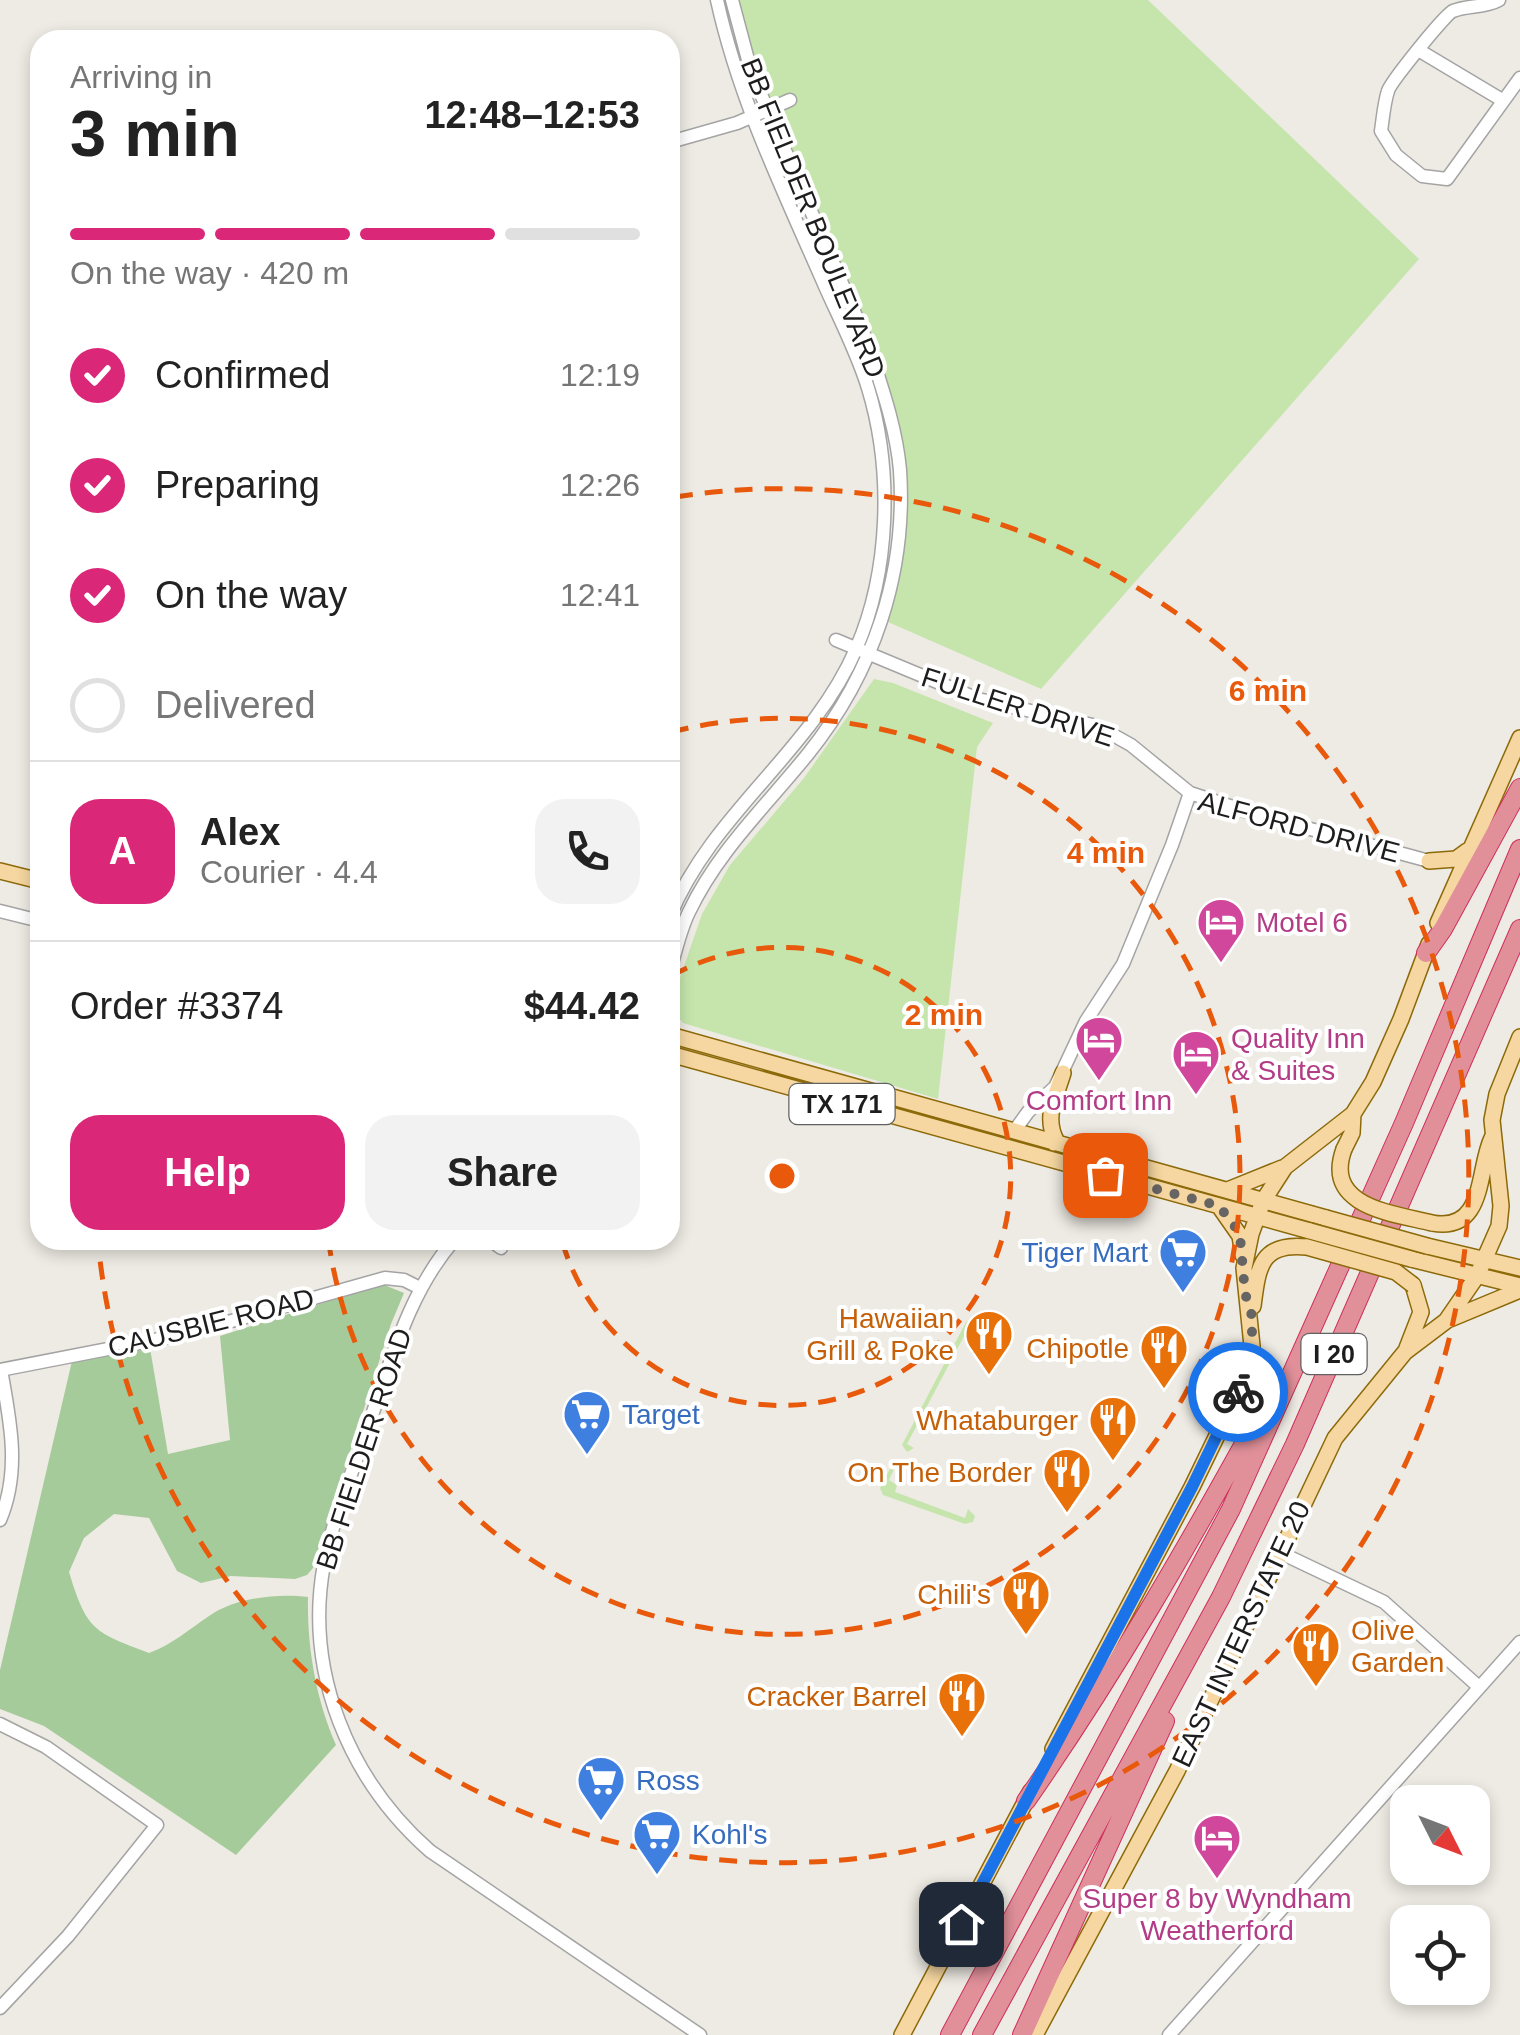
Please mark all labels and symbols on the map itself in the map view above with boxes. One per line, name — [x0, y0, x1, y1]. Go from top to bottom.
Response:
street label: BB FIELDER BOULEVARD — [735, 54, 891, 382]
street label: FULLER DRIVE — [918, 661, 1118, 753]
text: 6 min — [1229, 674, 1307, 707]
street label: ALFORD DRIVE — [1195, 785, 1403, 869]
text: 4 min — [1067, 836, 1145, 869]
hotel icon: Motel 6 — [1195, 896, 1247, 964]
place label: Motel 6 — [1256, 907, 1348, 938]
text: 2 min — [905, 998, 983, 1031]
hotel icon: Comfort Inn — [1073, 1014, 1125, 1082]
place label: Quality Inn & Suites — [1231, 1023, 1365, 1086]
hotel icon: Quality Inn & Suites — [1170, 1028, 1222, 1096]
road number: TX 171 — [790, 1084, 894, 1124]
place label: Comfort Inn — [1026, 1085, 1172, 1116]
pin — [1063, 1133, 1148, 1218]
centre of rings — [764, 1158, 800, 1194]
supermarket icon: Tiger Mart — [1157, 1226, 1209, 1294]
place label: Tiger Mart — [1021, 1237, 1148, 1268]
street label: CAUSBIE ROAD — [105, 1282, 317, 1364]
place label: Hawaiian Grill & Poke — [806, 1303, 954, 1366]
restaurant icon: Hawaiian Grill & Poke — [963, 1308, 1015, 1376]
restaurant icon: Chipotle — [1138, 1322, 1190, 1390]
street label: BB FIELDER ROAD — [310, 1324, 418, 1574]
place label: Chipotle — [1026, 1333, 1129, 1364]
road number: I 20 — [1302, 1334, 1366, 1374]
courier — [1188, 1342, 1288, 1442]
supermarket icon: Target — [561, 1388, 613, 1456]
restaurant icon: Whataburger — [1087, 1394, 1139, 1462]
place label: Target — [622, 1399, 700, 1430]
place label: Whataburger — [916, 1405, 1078, 1436]
restaurant icon: On The Border — [1041, 1446, 1093, 1514]
place label: On The Border — [847, 1457, 1032, 1488]
street label: EAST INTERSTATE 20 — [1166, 1496, 1316, 1772]
restaurant icon: Chili's — [1000, 1568, 1052, 1636]
place label: Chili's — [917, 1579, 991, 1610]
place label: Olive Garden — [1351, 1615, 1444, 1678]
restaurant icon: Olive Garden — [1290, 1620, 1342, 1688]
restaurant icon: Cracker Barrel — [936, 1670, 988, 1738]
place label: Cracker Barrel — [747, 1681, 927, 1712]
supermarket icon: Ross — [575, 1754, 627, 1822]
place label: Ross — [636, 1765, 700, 1796]
north arrow — [1390, 1785, 1490, 1885]
supermarket icon: Kohl's — [631, 1808, 683, 1876]
hotel icon: Super 8 by Wyndham Weatherford — [1191, 1812, 1243, 1880]
place label: Kohl's — [692, 1819, 767, 1850]
pin — [919, 1882, 1004, 1967]
place label: Super 8 by Wyndham Weatherford — [1083, 1883, 1352, 1946]

